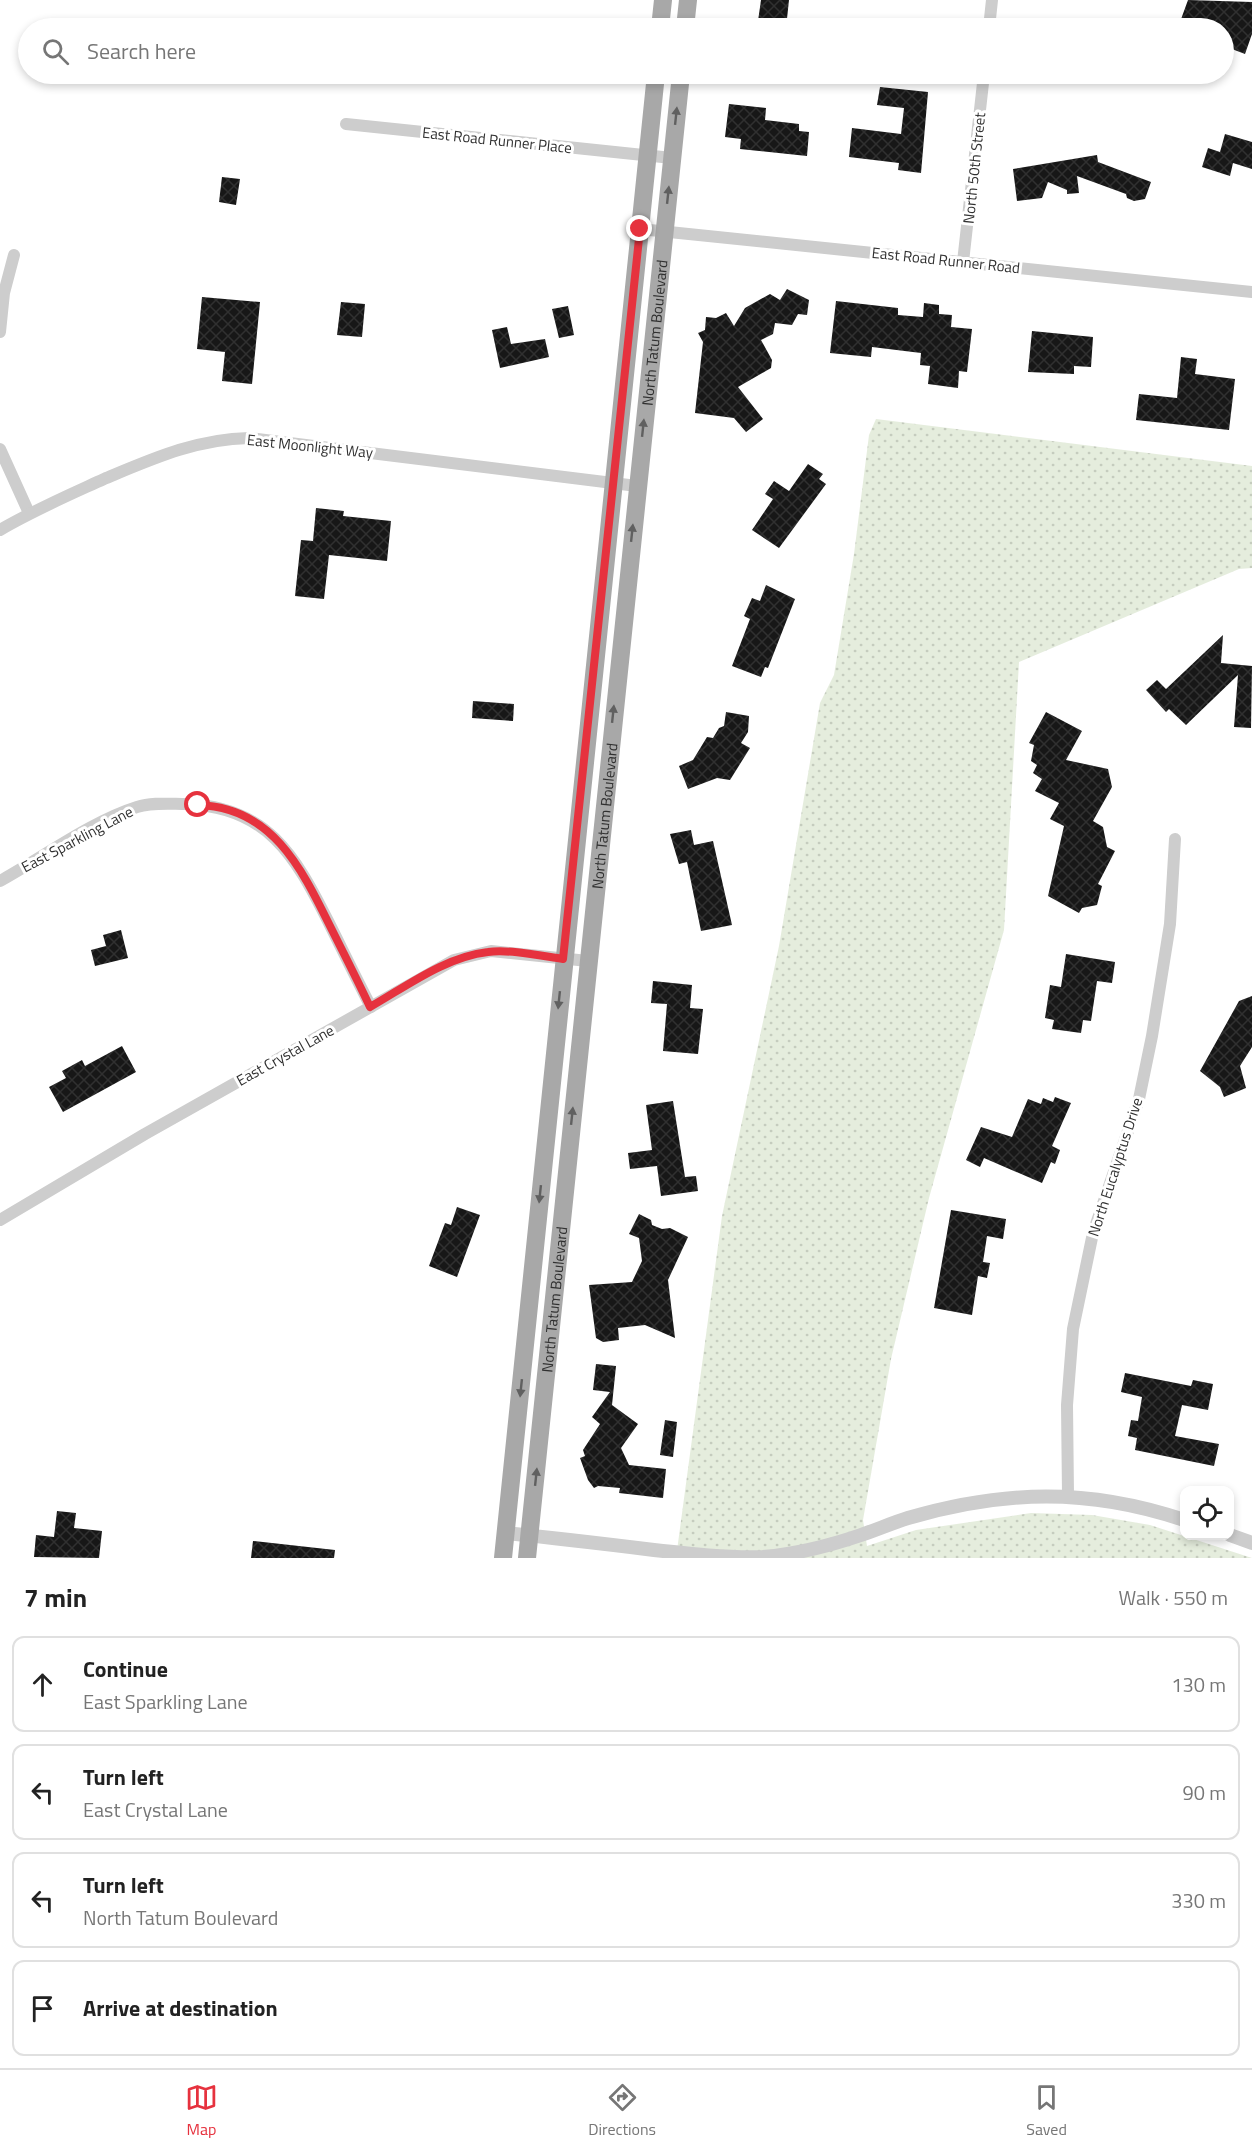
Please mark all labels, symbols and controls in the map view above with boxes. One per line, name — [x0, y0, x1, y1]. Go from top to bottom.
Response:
search box — [18, 18, 1234, 84]
text: Search here — [87, 34, 196, 68]
icon: search — [39, 35, 72, 68]
one-way arrow — [671, 106, 681, 125]
street label: North 50th Street — [957, 110, 991, 225]
street label: East Road Runner Place — [421, 121, 573, 159]
one-way arrow — [663, 185, 672, 204]
route end — [626, 215, 652, 241]
street label: East Road Runner Road — [871, 241, 1021, 279]
street label: North Tatum Boulevard — [635, 258, 673, 407]
one-way arrow — [638, 418, 648, 437]
street label: East Moonlight Way — [246, 428, 374, 464]
one-way arrow — [627, 524, 637, 543]
one-way arrow — [608, 705, 618, 724]
street label: North Tatum Boulevard — [585, 742, 623, 890]
route start — [184, 791, 210, 817]
street label: East Sparkling Lane — [17, 800, 137, 878]
one-way arrow — [554, 990, 564, 1009]
street label: East Crystal Lane — [232, 1019, 338, 1091]
street label: North Eucalyptus Drive — [1082, 1095, 1148, 1239]
one-way arrow — [567, 1106, 577, 1125]
one-way arrow — [535, 1184, 545, 1203]
street label: North Tatum Boulevard — [535, 1225, 573, 1374]
one-way arrow — [516, 1379, 526, 1398]
one-way arrow — [531, 1467, 540, 1486]
map controls — [1180, 1486, 1234, 1540]
button: locate — [1180, 1486, 1234, 1540]
text: 7 min — [24, 1578, 87, 1617]
text: Walk · 550 m — [1119, 1582, 1228, 1613]
text: Continue — [83, 1652, 168, 1686]
icon: ahead — [26, 1668, 59, 1701]
text: 130 m — [1171, 1669, 1226, 1700]
text: East Sparkling Lane — [83, 1686, 248, 1717]
text: Turn left — [83, 1760, 164, 1794]
icon: left — [26, 1776, 59, 1809]
text: 90 m — [1182, 1777, 1226, 1808]
text: East Crystal Lane — [83, 1794, 228, 1825]
text: Turn left — [83, 1868, 164, 1902]
icon: left — [26, 1884, 59, 1917]
text: 330 m — [1171, 1885, 1226, 1916]
text: North Tatum Boulevard — [83, 1902, 278, 1933]
text: Arrive at destination — [83, 1991, 278, 2025]
icon: arrive — [26, 1992, 59, 2025]
tab: Map — [185, 2081, 218, 2141]
tab: Directions — [588, 2081, 656, 2141]
tab: Saved — [1026, 2081, 1067, 2141]

